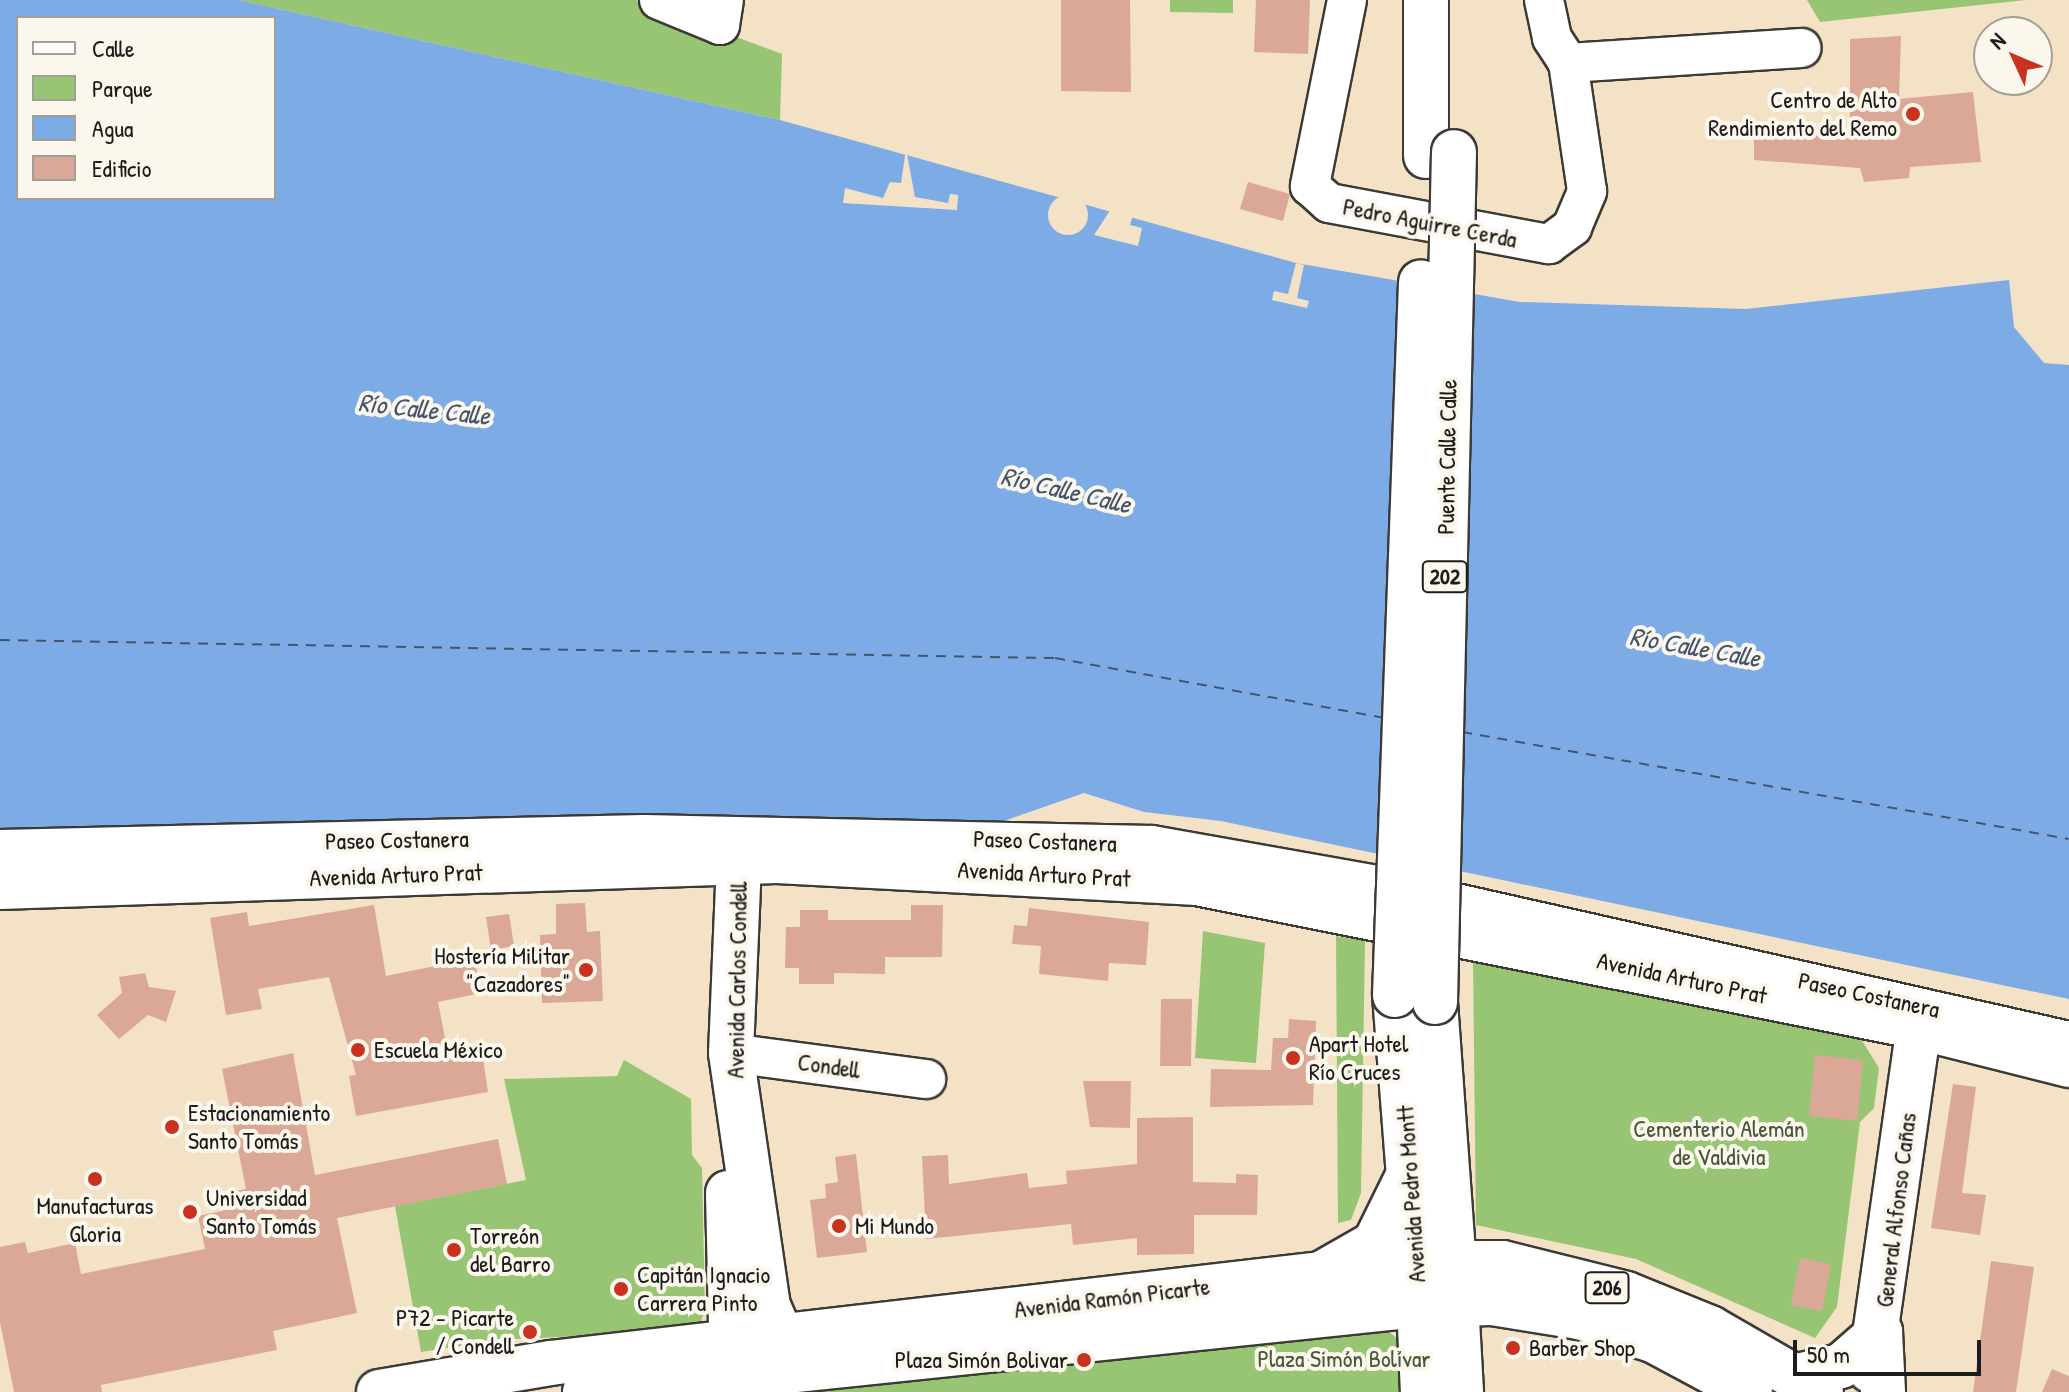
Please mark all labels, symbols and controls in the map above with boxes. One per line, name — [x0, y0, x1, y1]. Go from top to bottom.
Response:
legend — [16, 16, 276, 200]
north arrow — [1973, 16, 2053, 96]
text: N — [1982, 26, 2012, 55]
text: Calle — [92, 32, 134, 64]
text: Parque — [92, 72, 152, 104]
place label: Centro de Alto Rendimiento del Remo — [1708, 86, 1897, 142]
marker: Centro de Alto Rendimiento del Remo — [1904, 105, 1922, 123]
text: Agua — [92, 112, 133, 144]
text: Edificio — [92, 152, 151, 184]
street label: Pedro Aguirre Cerda — [1341, 192, 1519, 254]
street label: Puente Calle Calle — [1431, 379, 1463, 535]
water label: Río Calle Calle — [357, 387, 491, 431]
water label: Río Calle Calle — [998, 460, 1134, 520]
road number: 202 — [1421, 559, 1469, 595]
water label: Río Calle Calle — [1627, 620, 1763, 674]
street label: Paseo Costanera — [325, 824, 469, 856]
street label: Paseo Costanera — [973, 824, 1117, 858]
street label: Avenida Arturo Prat — [957, 855, 1131, 893]
street label: Avenida Arturo Prat — [309, 858, 483, 892]
street label: Avenida Carlos Condell — [721, 881, 753, 1079]
place label: Hostería Militar "Cazadores" — [434, 942, 570, 998]
street label: Avenida Arturo Prat — [1594, 946, 1770, 1010]
marker: Hostería Militar "Cazadores" — [577, 961, 595, 979]
street label: Paseo Costanera — [1796, 966, 1942, 1024]
place label: Apart Hotel Río Cruces — [1309, 1030, 1409, 1086]
place label: Escuela México — [374, 1036, 503, 1064]
marker: Escuela México — [349, 1041, 367, 1059]
street label: Condell — [796, 1047, 862, 1085]
marker: Apart Hotel Río Cruces — [1284, 1049, 1302, 1067]
place label: Estacionamiento Santo Tomás — [188, 1099, 330, 1155]
street label: Avenida Pedro Montt — [1390, 1104, 1432, 1284]
street label: General Alfonso Cañas — [1870, 1111, 1922, 1309]
park label: Cementerio Alemán de Valdivia — [1633, 1115, 1805, 1171]
marker: Estacionamiento Santo Tomás — [163, 1118, 181, 1136]
marker: Manufacturas Gloria — [86, 1170, 104, 1188]
place label: Universidad Santo Tomás — [206, 1184, 317, 1240]
place label: Manufacturas Gloria — [36, 1192, 154, 1248]
marker: Universidad Santo Tomás — [181, 1203, 199, 1221]
place label: Mi Mundo — [855, 1212, 934, 1240]
marker: Mi Mundo — [830, 1217, 848, 1235]
place label: Torreón del Barro — [470, 1222, 551, 1278]
marker: Torreón del Barro — [445, 1241, 463, 1259]
place label: Capitán Ignacio Carrera Pinto — [637, 1261, 770, 1317]
road number: 206 — [1583, 1270, 1631, 1306]
street label: Avenida Ramón Picarte — [1013, 1272, 1211, 1324]
marker: Capitán Ignacio Carrera Pinto — [612, 1280, 630, 1298]
place label: P72 - Picarte / Condell — [396, 1304, 514, 1360]
marker: P72 - Picarte / Condell — [521, 1323, 539, 1341]
scale bar — [1797, 1324, 1985, 1374]
place label: Barber Shop — [1529, 1334, 1635, 1362]
text: 50 m — [1807, 1338, 1850, 1370]
marker: Barber Shop — [1504, 1339, 1522, 1357]
park label: Plaza Simón Bolívar — [1257, 1345, 1431, 1373]
place label: Plaza Simón Bolivar — [895, 1346, 1068, 1374]
marker: Plaza Simón Bolivar — [1075, 1351, 1093, 1369]

